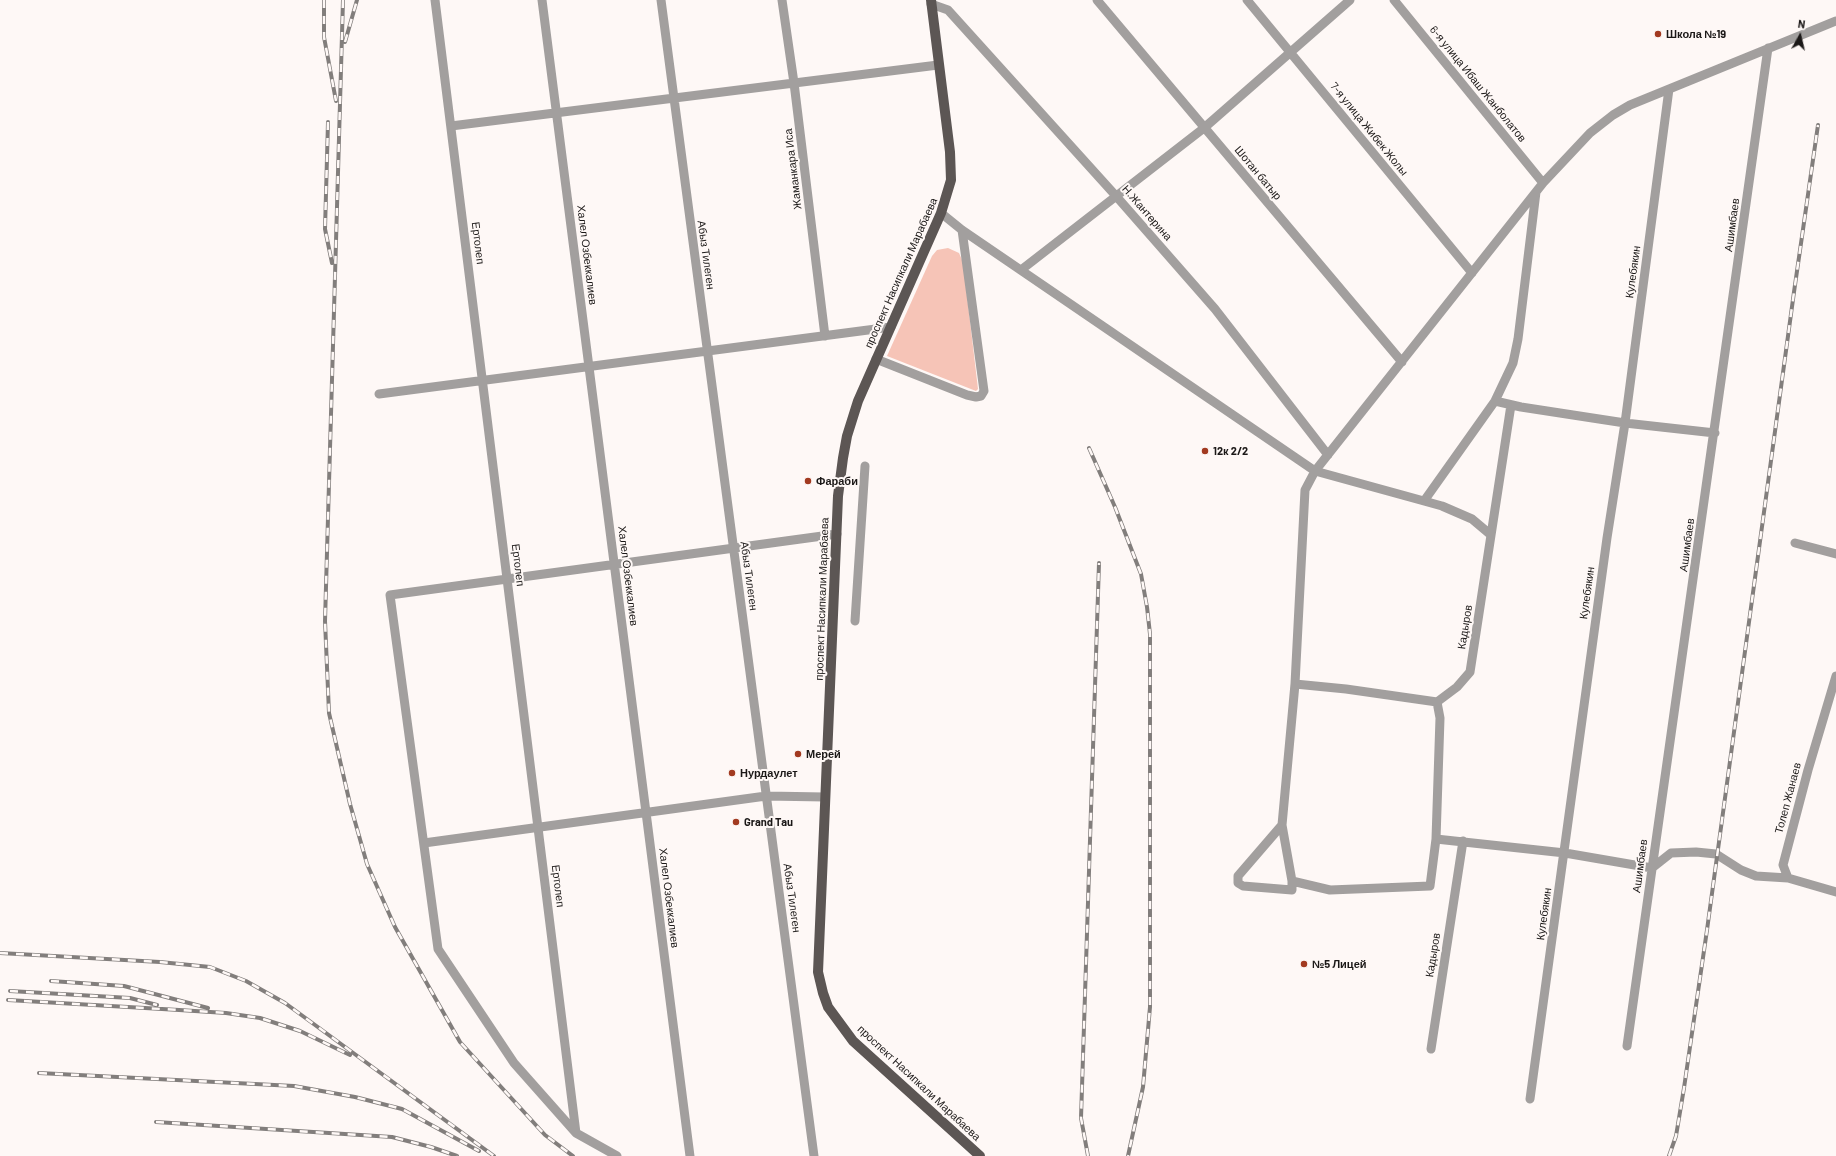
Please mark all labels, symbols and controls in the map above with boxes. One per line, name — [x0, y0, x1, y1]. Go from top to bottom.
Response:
north arrow — [1780, 16, 1820, 56]
text: N — [1797, 17, 1806, 31]
street label: 6-я улица Ибаш Жанболатов — [1427, 23, 1529, 145]
place label: Школа №19 — [1666, 27, 1726, 41]
marker: Школа №19 — [1653, 29, 1663, 39]
street label: 7-я улица Жибек Жолы — [1327, 80, 1411, 178]
street label: Жаманкара Иса — [781, 128, 805, 210]
street label: Шотан батыр — [1232, 143, 1284, 203]
street label: Н.Жантөрина — [1119, 183, 1175, 243]
street label: проспект Насипкали Марабаева — [862, 196, 940, 350]
street label: Ашимбаев — [1722, 197, 1742, 253]
street label: Халел Озбеккалиев — [574, 204, 600, 306]
street label: Абыз Тилеген — [695, 220, 717, 290]
street label: Ертолеп — [469, 221, 487, 265]
street label: Кулебякин — [1623, 245, 1643, 299]
place label: 12к 2/2 — [1213, 444, 1248, 458]
marker: 12к 2/2 — [1200, 446, 1210, 456]
place label: Фараби — [816, 474, 858, 488]
marker: Фараби — [803, 476, 813, 486]
street label: проспект Насипкали Марабаева — [813, 517, 831, 681]
street label: Ашимбаев — [1677, 517, 1697, 573]
street label: Халел Озбеккалиев — [615, 525, 641, 627]
street label: Абыз Тилеген — [738, 541, 760, 611]
street label: Ертолеп — [509, 543, 527, 587]
street label: Кулебякин — [1577, 566, 1597, 620]
street label: Кадыров — [1455, 604, 1475, 650]
place label: Мерей — [806, 747, 841, 761]
marker: Мерей — [793, 749, 803, 759]
street label: Толеп Жанаев — [1772, 761, 1804, 835]
place label: Нурдаулет — [740, 766, 798, 780]
marker: Нурдаулет — [727, 768, 737, 778]
place label: Grand Tau — [744, 815, 793, 829]
marker: Grand Tau — [731, 817, 741, 827]
street label: Ашимбаев — [1630, 838, 1650, 894]
street label: Халел Озбеккалиев — [656, 847, 682, 949]
street label: Абыз Тилеген — [781, 863, 803, 933]
street label: Ертолеп — [549, 864, 567, 908]
street label: Кулебякин — [1534, 887, 1554, 941]
street label: Кадыров — [1423, 932, 1443, 978]
place label: №5 Лицей — [1312, 957, 1367, 971]
marker: №5 Лицей — [1299, 959, 1309, 969]
street label: проспект Насипкали Марабаева — [855, 1022, 983, 1144]

